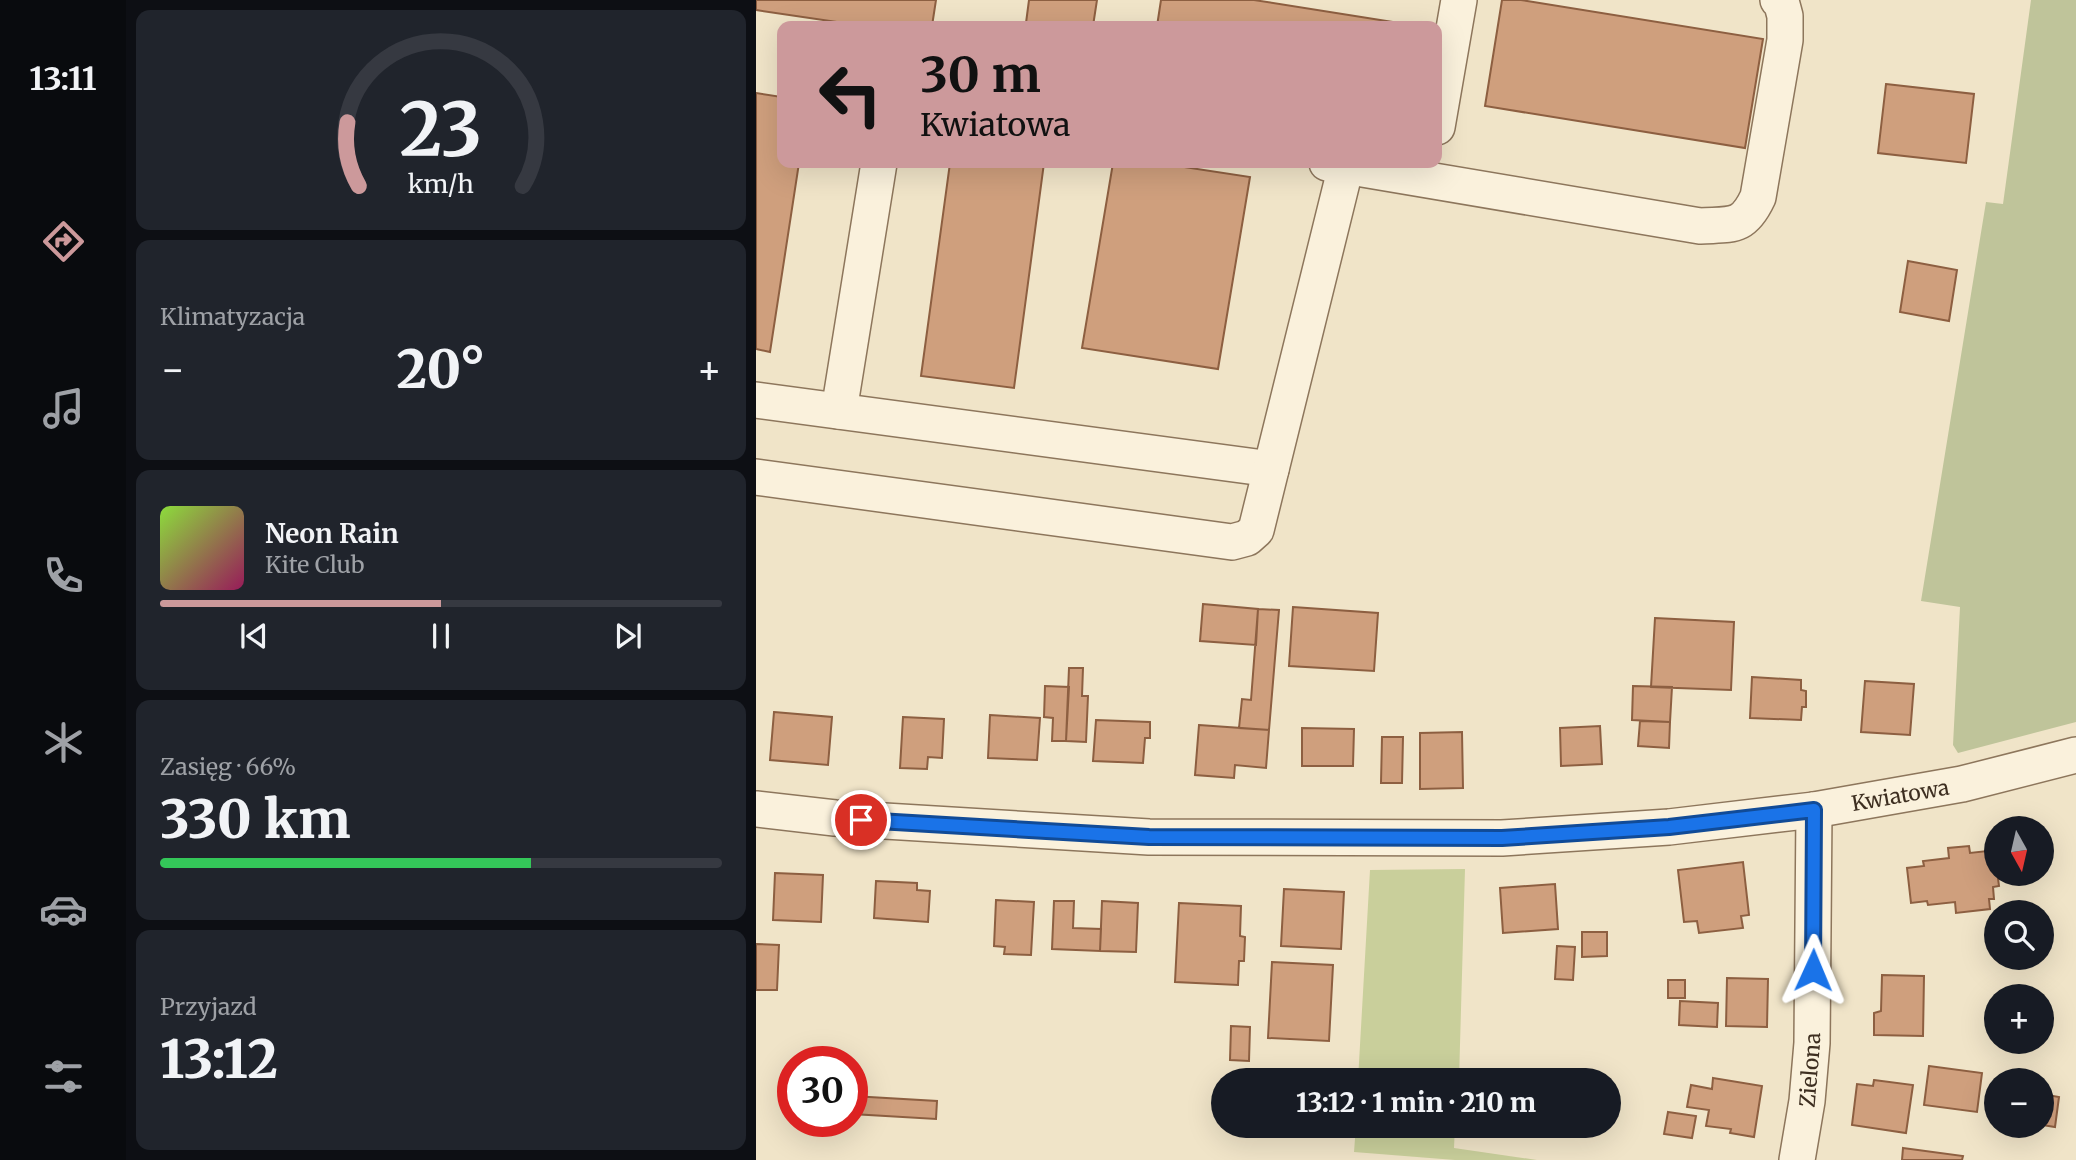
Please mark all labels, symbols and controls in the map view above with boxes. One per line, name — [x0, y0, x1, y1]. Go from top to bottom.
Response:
text: 30 m — [920, 44, 1041, 105]
icon: left — [805, 49, 896, 140]
text: 13:11 — [29, 59, 97, 99]
text: 23 — [400, 84, 482, 176]
text: Kwiatowa — [920, 105, 1070, 145]
text: km/h — [408, 168, 474, 200]
icon: directions — [39, 217, 88, 266]
text: Klimatyzacja — [160, 302, 305, 331]
text: 20° — [397, 337, 485, 402]
text: − — [160, 346, 185, 393]
text: + — [697, 346, 722, 393]
icon: music — [39, 384, 88, 433]
text: Neon Rain — [265, 517, 399, 550]
text: Kite Club — [265, 550, 364, 579]
icon: phone — [39, 551, 88, 600]
icon: previous — [235, 617, 273, 655]
icon: pause — [422, 617, 460, 655]
icon: next — [609, 617, 647, 655]
icon: climate — [39, 718, 88, 767]
text: Zasięg · 66% — [160, 752, 296, 781]
street label: Kwiatowa — [1849, 773, 1951, 817]
text: 330 km — [160, 787, 351, 852]
pin — [831, 790, 891, 850]
icon: arrive — [842, 801, 880, 839]
north arrow — [1984, 816, 2054, 886]
map controls — [1984, 816, 2054, 1138]
icon: car — [39, 885, 88, 934]
button: search — [1984, 900, 2054, 970]
position arrow — [1776, 933, 1850, 1007]
button: + — [1984, 984, 2054, 1054]
text: Przyjazd — [160, 992, 257, 1021]
text: 13:12 — [160, 1027, 278, 1092]
street label: Zielona — [1793, 1032, 1826, 1108]
speed limit sign: 30 — [777, 1046, 868, 1137]
icon: filters — [39, 1052, 88, 1101]
button: − — [1984, 1068, 2054, 1138]
text: 13:12 · 1 min · 210 m — [1296, 1086, 1536, 1119]

